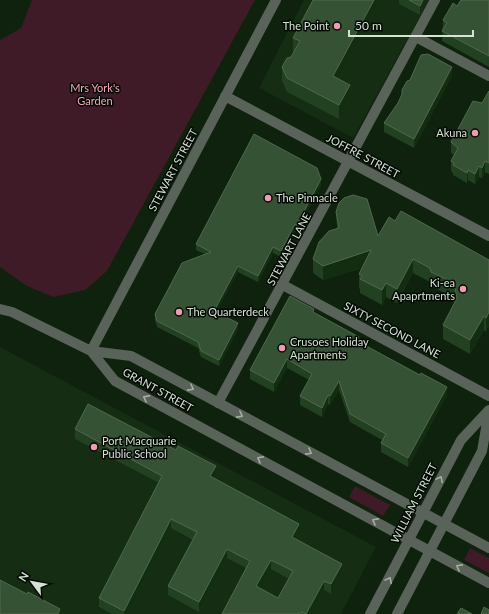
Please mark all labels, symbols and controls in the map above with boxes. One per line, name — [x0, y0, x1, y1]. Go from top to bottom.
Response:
scale bar — [349, 12, 473, 38]
text: 50 m — [355, 18, 382, 33]
place label: The Point — [283, 19, 329, 32]
marker: The Point — [332, 21, 342, 31]
park label: Mrs York's Garden — [70, 81, 120, 107]
street label: STEWART STREET — [145, 126, 200, 213]
place label: Akuna — [436, 126, 467, 139]
marker: Akuna — [470, 128, 480, 138]
street label: JOFFRE STREET — [325, 131, 402, 180]
place label: The Pinnacle — [276, 191, 338, 204]
marker: The Pinnacle — [263, 193, 273, 203]
street label: STEWART LANE — [264, 210, 313, 287]
place label: Ki-ea Apaprtments — [392, 276, 455, 302]
marker: Ki-ea Apaprtments — [458, 284, 468, 294]
street label: SIXTY SECOND LANE — [342, 299, 443, 361]
place label: The Quarterdeck — [187, 305, 269, 318]
marker: The Quarterdeck — [174, 307, 184, 317]
place label: Crusoes Holiday Apartments — [290, 335, 369, 361]
marker: Crusoes Holiday Apartments — [277, 343, 287, 353]
street label: GRANT STREET — [121, 365, 196, 414]
one-way arrow — [187, 384, 195, 391]
one-way arrow — [143, 395, 150, 402]
one-way arrow — [236, 410, 243, 417]
place label: Port Macquarie Public School — [102, 434, 176, 460]
marker: Port Macquarie Public School — [89, 442, 99, 452]
one-way arrow — [305, 447, 312, 455]
one-way arrow — [257, 457, 264, 464]
street label: WILLIAM STREET — [388, 460, 440, 545]
one-way arrow — [436, 476, 443, 483]
one-way arrow — [371, 519, 379, 526]
north arrow — [12, 562, 52, 602]
one-way arrow — [456, 565, 464, 572]
text: N — [15, 569, 31, 583]
one-way arrow — [384, 576, 391, 584]

